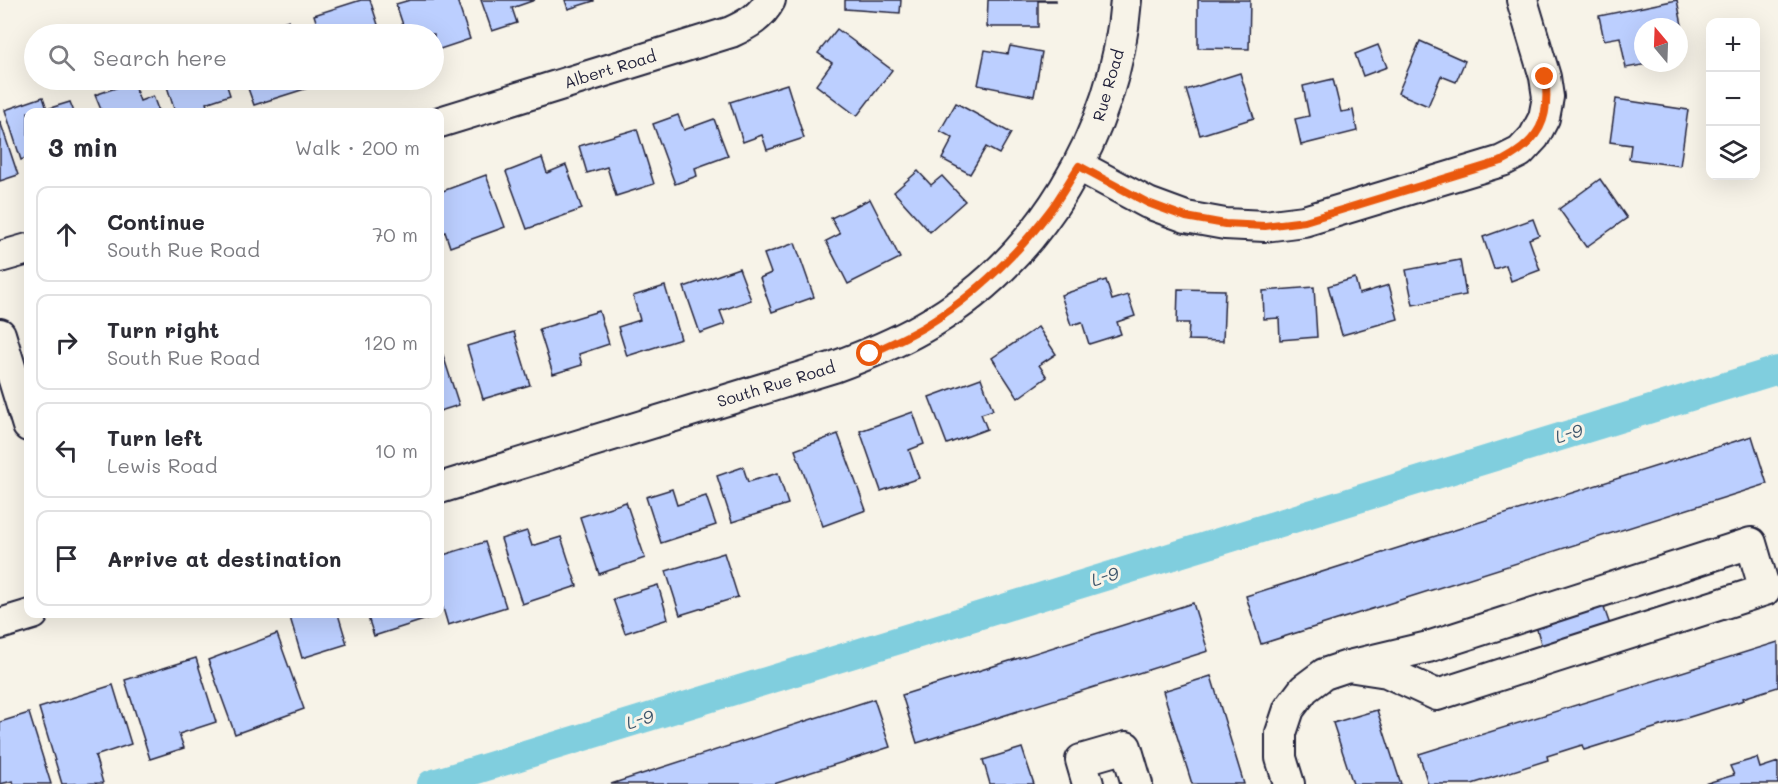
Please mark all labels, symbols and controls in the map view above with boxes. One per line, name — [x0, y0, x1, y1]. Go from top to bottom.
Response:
north arrow — [1634, 18, 1688, 72]
map controls — [1706, 18, 1760, 180]
button: + — [1706, 18, 1760, 72]
search box — [24, 24, 444, 90]
icon: search — [45, 41, 78, 74]
text: Search here — [93, 43, 227, 72]
street label: Albert Road — [561, 45, 658, 92]
street label: Rue Road — [1087, 46, 1128, 123]
route end — [1531, 63, 1557, 89]
button: − — [1706, 72, 1760, 126]
button: layers — [1706, 126, 1760, 180]
text: 3 min — [48, 130, 117, 164]
text: Walk · 200 m — [295, 134, 420, 160]
text: Continue — [107, 207, 205, 236]
icon: ahead — [50, 218, 83, 251]
text: 70 m — [372, 221, 418, 247]
text: South Rue Road — [107, 236, 260, 262]
text: Turn right — [107, 315, 219, 344]
icon: right — [50, 326, 83, 359]
text: 120 m — [363, 329, 418, 355]
route start — [856, 340, 882, 366]
text: South Rue Road — [107, 344, 260, 370]
street label: South Rue Road — [714, 356, 837, 411]
water label: L-9 — [1552, 417, 1586, 449]
text: Turn left — [107, 423, 203, 452]
icon: left — [50, 434, 83, 467]
text: 10 m — [374, 437, 418, 463]
text: Lewis Road — [107, 452, 217, 478]
icon: arrive — [50, 542, 83, 575]
text: Arrive at destination — [107, 544, 342, 573]
water label: L-9 — [1088, 560, 1122, 592]
water label: L-9 — [623, 703, 657, 735]

